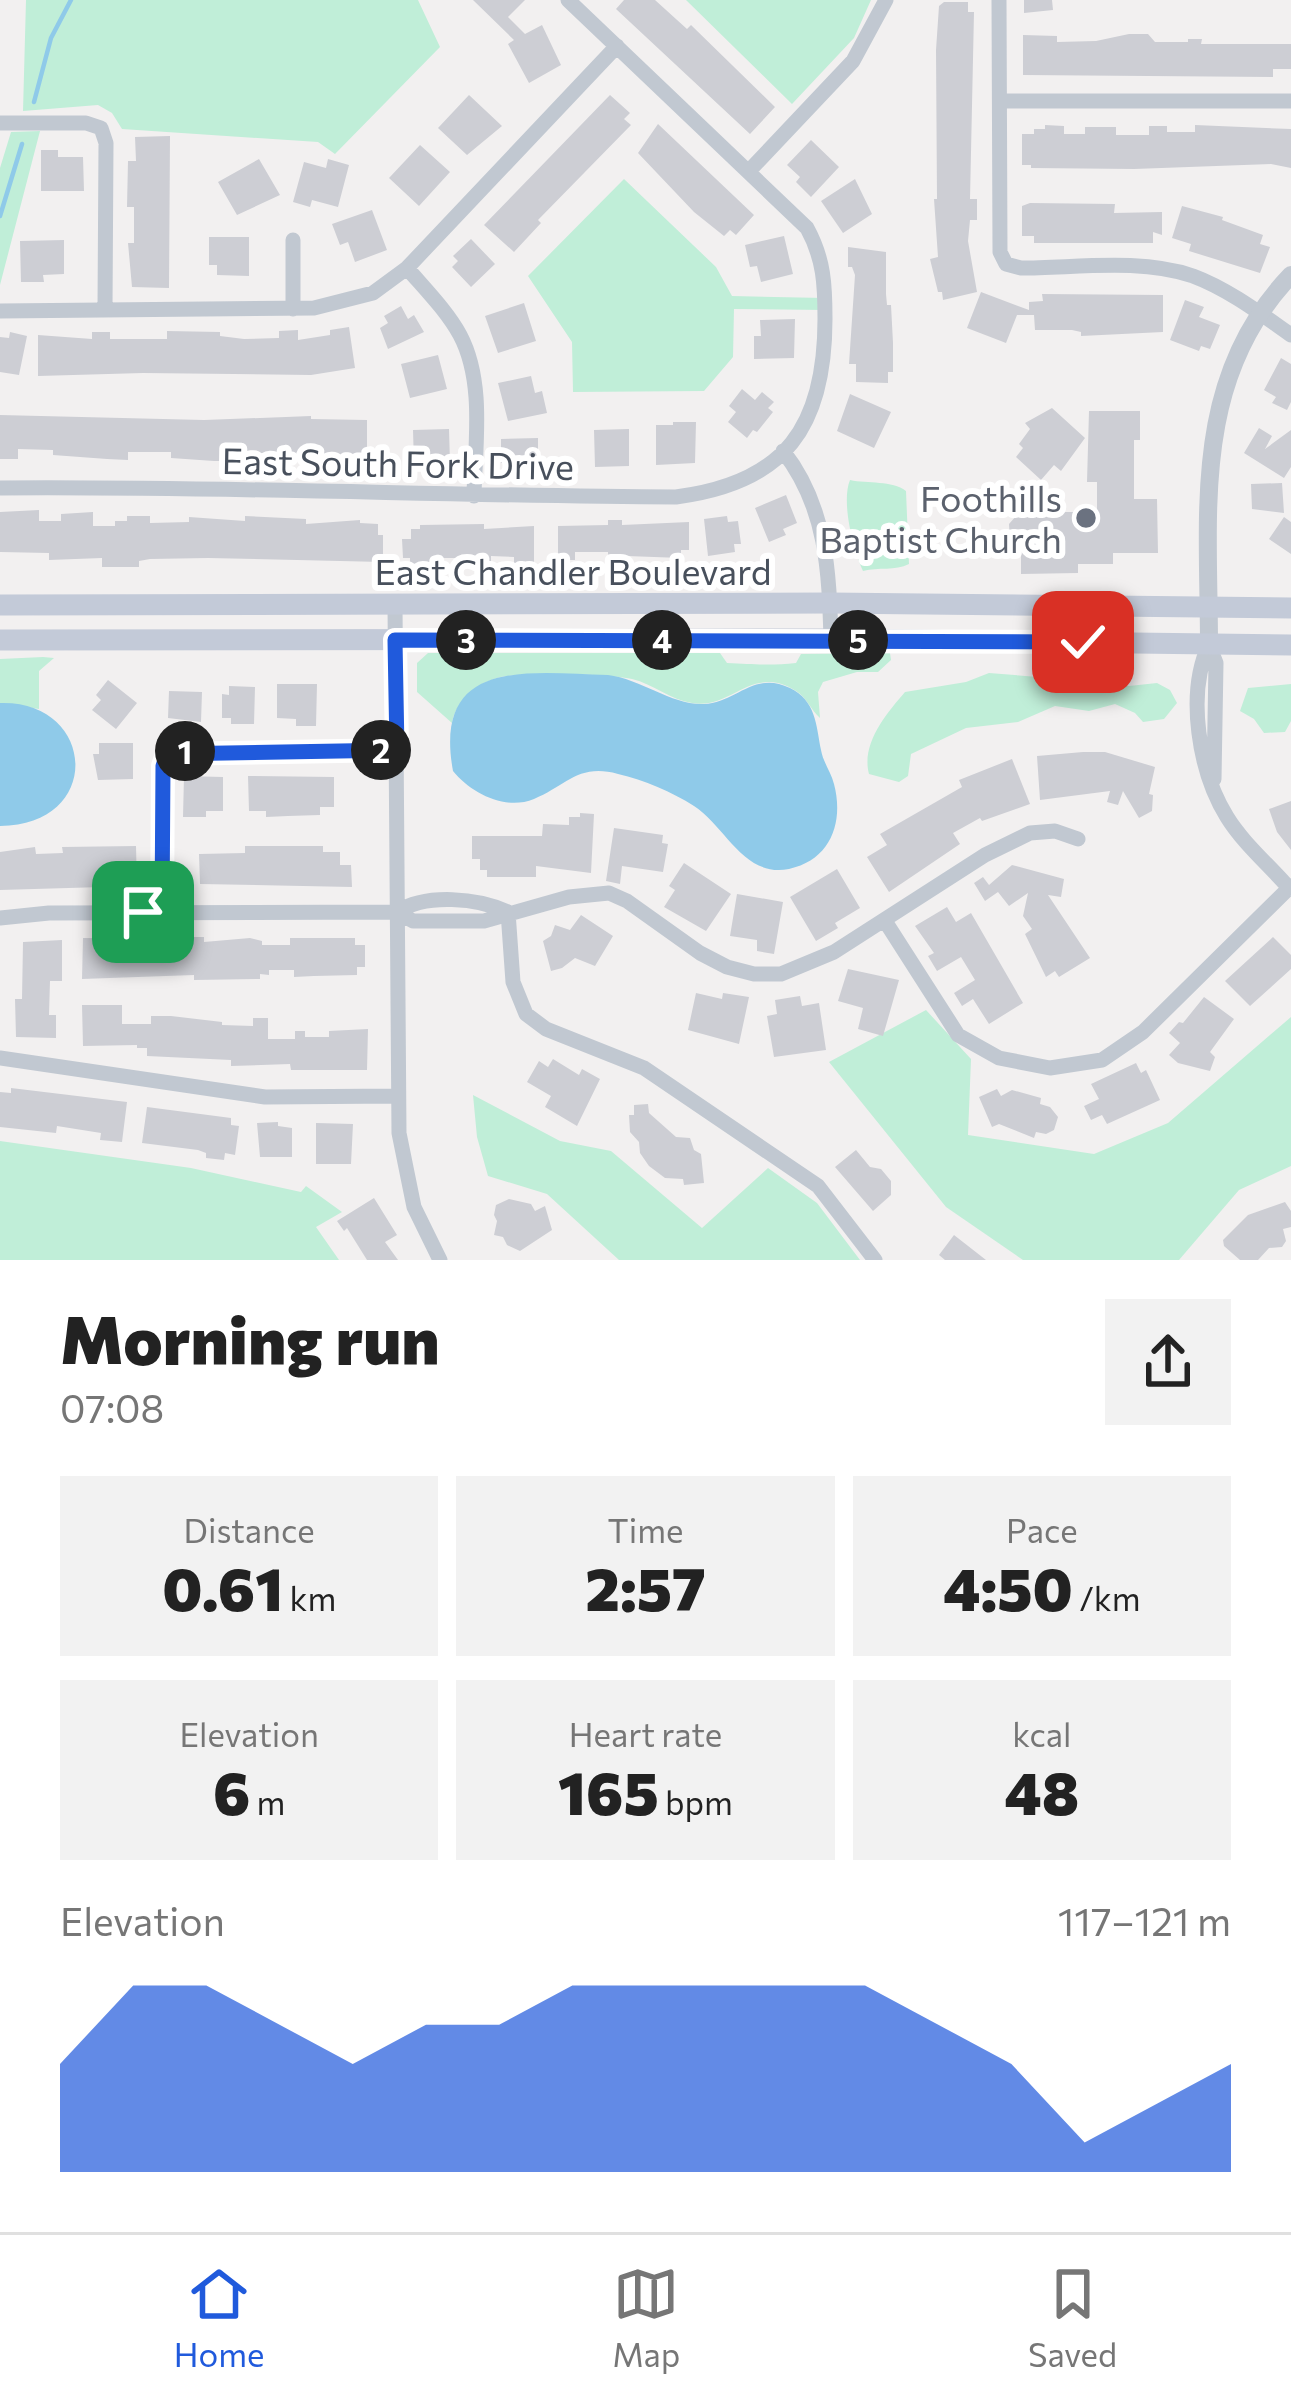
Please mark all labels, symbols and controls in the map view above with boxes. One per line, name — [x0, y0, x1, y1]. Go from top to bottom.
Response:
street label: East South Fork Drive — [222, 437, 574, 487]
place label: Foothills Baptist Church — [819, 475, 1062, 560]
marker: Foothills Baptist Church — [1073, 505, 1099, 531]
street label: East Chandler Boulevard — [374, 548, 772, 592]
pin — [1032, 591, 1134, 693]
icon: check — [1050, 609, 1116, 675]
pin: 3 — [436, 610, 496, 670]
pin: 4 — [632, 610, 692, 670]
pin: 5 — [828, 610, 888, 670]
text: 3 — [456, 619, 476, 660]
text: 4 — [652, 619, 672, 660]
text: 5 — [848, 619, 868, 660]
pin: 2 — [351, 720, 411, 780]
pin: 1 — [155, 721, 215, 781]
text: 2 — [372, 729, 390, 770]
text: 1 — [178, 730, 192, 771]
pin — [92, 861, 194, 963]
icon: arrive — [110, 879, 176, 945]
text: Morning run — [60, 1297, 440, 1378]
button: share — [1105, 1299, 1231, 1425]
text: 07:08 — [60, 1383, 164, 1431]
text: Distance — [184, 1509, 315, 1550]
text: Time — [608, 1509, 683, 1550]
text: Pace — [1006, 1509, 1078, 1550]
text: 0.61 — [162, 1550, 283, 1623]
text: 2:57 — [585, 1550, 706, 1623]
text: 4:50 — [943, 1550, 1073, 1623]
text: km — [283, 1577, 336, 1618]
text: /km — [1073, 1577, 1141, 1618]
text: Elevation — [179, 1713, 319, 1754]
text: Heart rate — [569, 1713, 722, 1754]
text: kcal — [1012, 1713, 1071, 1754]
text: 6 — [213, 1754, 250, 1827]
text: 165 — [558, 1754, 659, 1827]
text: 48 — [1004, 1754, 1079, 1827]
text: m — [250, 1781, 285, 1822]
text: bpm — [659, 1781, 733, 1822]
text: Elevation — [60, 1896, 225, 1944]
text: 117–121 m — [1058, 1896, 1231, 1944]
tab: Home — [174, 2261, 265, 2374]
tab: Map — [612, 2261, 680, 2374]
tab: Saved — [1028, 2261, 1117, 2374]

